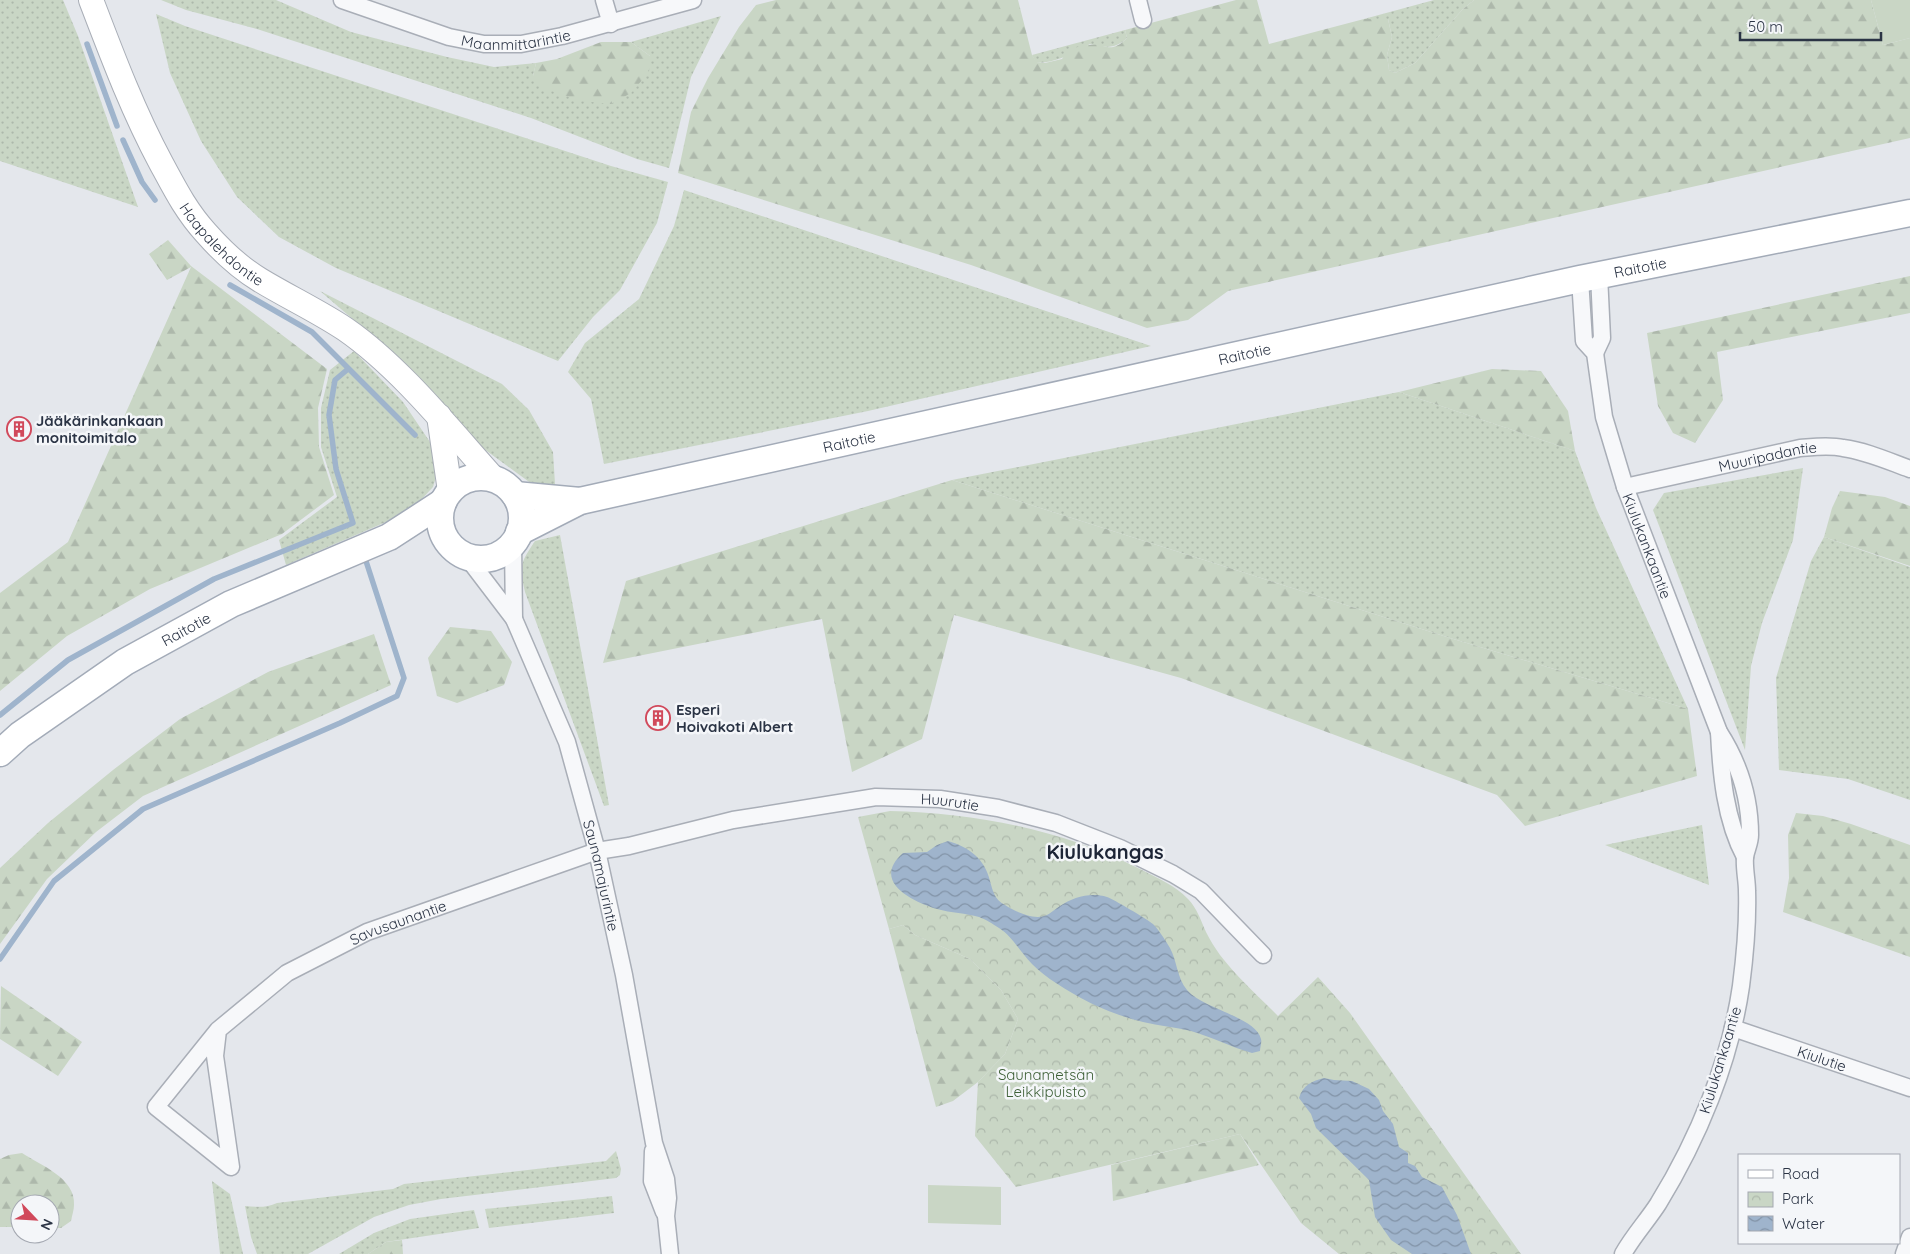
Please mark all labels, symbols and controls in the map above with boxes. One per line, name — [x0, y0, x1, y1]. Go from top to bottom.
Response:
scale bar — [1740, 10, 1881, 42]
text: 50 m — [1748, 17, 1783, 36]
street label: Maanmittarintie — [460, 25, 573, 54]
street label: Haapalehdontie — [176, 199, 267, 290]
street label: Raitotie — [1612, 252, 1668, 282]
street label: Raitotie — [1216, 338, 1272, 369]
place label: Jääkärinkankaan monitoimitalo — [36, 411, 163, 447]
building icon: Jääkärinkankaan monitoimitalo — [6, 416, 32, 442]
street label: Raitotie — [821, 426, 877, 456]
street label: Muuripadantie — [1716, 437, 1817, 475]
street label: Kiulukankaantie — [1619, 490, 1676, 601]
street label: Raitotie — [158, 608, 214, 650]
place label: Esperi Hoivakoti Albert — [676, 700, 794, 736]
building icon: Esperi Hoivakoti Albert — [645, 705, 671, 731]
street label: Huurutie — [920, 789, 981, 814]
street label: Saunamajurintie — [579, 818, 624, 933]
district label: Kiulukangas — [1046, 839, 1164, 864]
street label: Savusaunantie — [346, 895, 449, 949]
street label: Kiulukankaantie — [1695, 1004, 1745, 1116]
street label: Kiulutie — [1795, 1041, 1849, 1075]
park label: Saunametsän Leikkipuisto — [998, 1065, 1094, 1101]
legend — [1738, 1154, 1900, 1244]
text: Road — [1782, 1164, 1819, 1183]
text: Park — [1782, 1189, 1814, 1208]
north arrow — [10, 1194, 60, 1244]
text: Water — [1782, 1214, 1825, 1233]
text: N — [36, 1216, 57, 1233]

